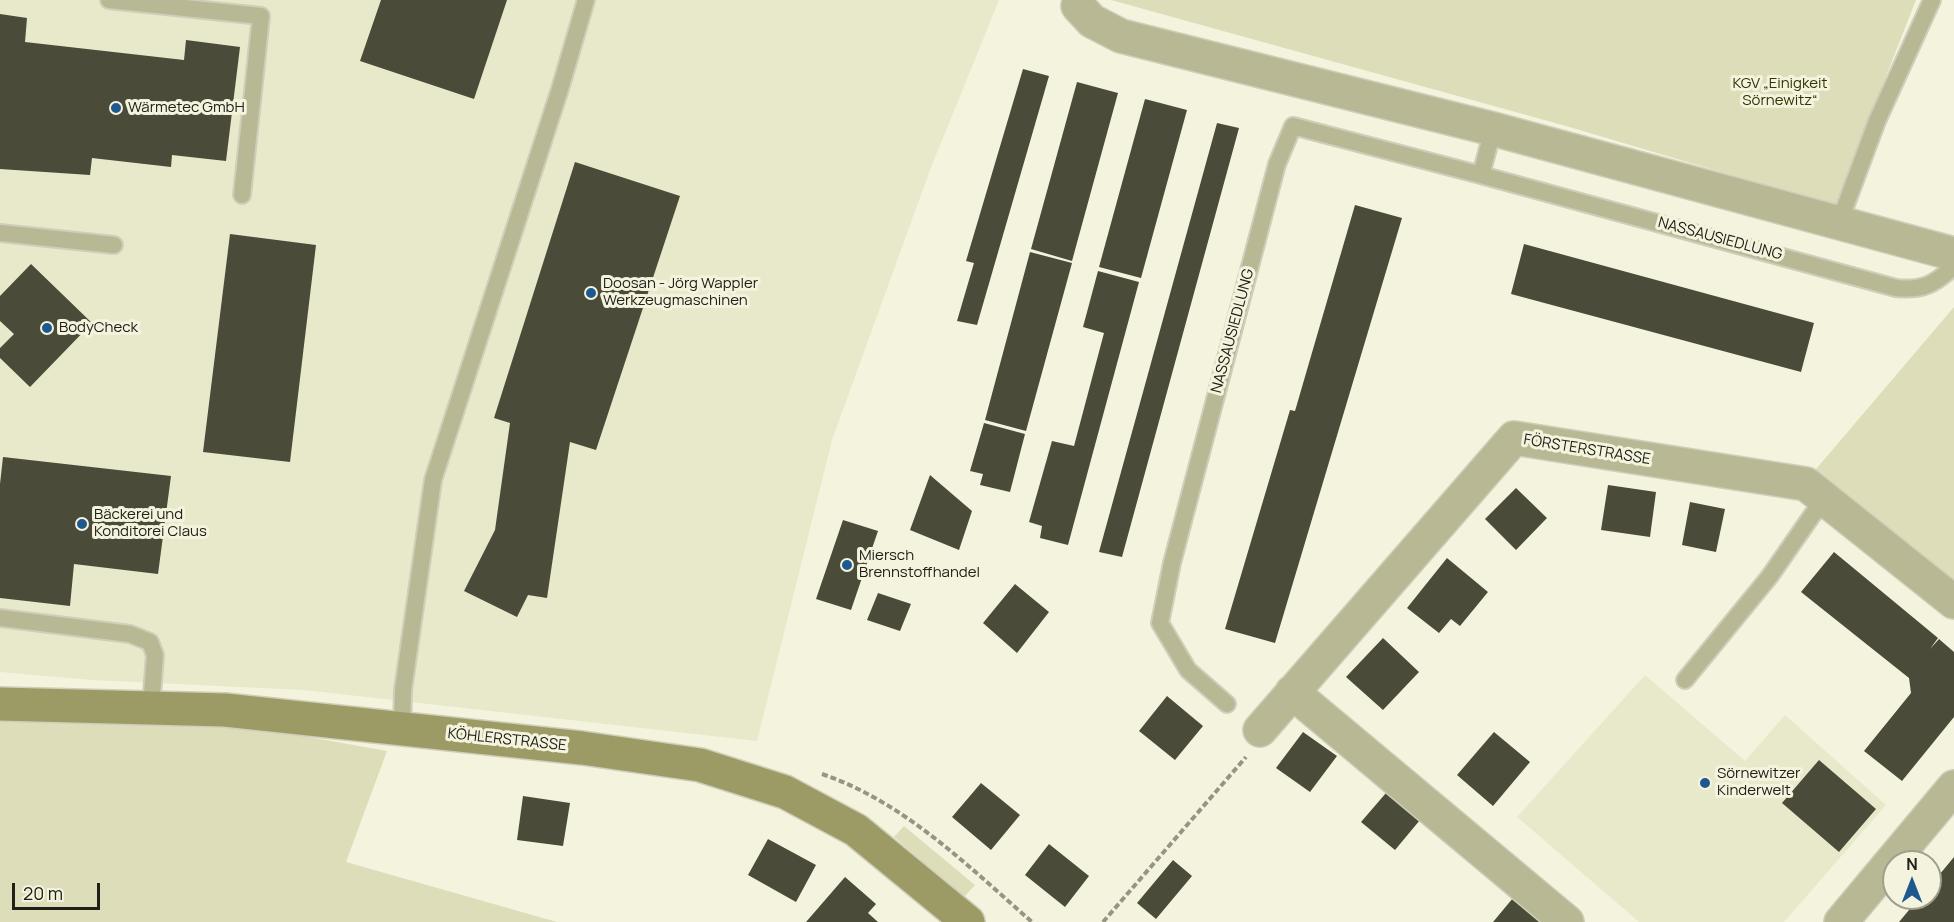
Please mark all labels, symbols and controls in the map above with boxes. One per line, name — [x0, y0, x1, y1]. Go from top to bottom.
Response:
park label: KGV „Einigkeit Sörnewitz“ — [1732, 75, 1828, 110]
place label: Wärmetec GmbH — [128, 99, 245, 117]
marker: Wärmetec GmbH — [109, 101, 123, 115]
street label: NASSAUSIEDLUNG — [1656, 214, 1784, 264]
street label: NASSAUSIEDLUNG — [1208, 267, 1258, 395]
place label: Doosan - Jörg Wappler Werkzeugmaschinen — [603, 275, 758, 310]
marker: Doosan - Jörg Wappler Werkzeugmaschinen — [584, 286, 598, 300]
place label: BodyCheck — [59, 319, 138, 337]
marker: BodyCheck — [40, 321, 54, 335]
street label: FÖRSTERSTRASSE — [1522, 431, 1652, 469]
place label: Bäckerei und Konditorei Claus — [94, 506, 207, 541]
marker: Bäckerei und Konditorei Claus — [75, 517, 89, 531]
place label: Miersch Brennstoffhandel — [859, 547, 980, 582]
marker: Miersch Brennstoffhandel — [840, 558, 854, 572]
street label: KÖHLERSTRASSE — [447, 725, 567, 755]
place label: Sörnewitzer Kinderwelt — [1717, 765, 1800, 800]
marker: Sörnewitzer Kinderwelt — [1698, 776, 1712, 790]
north arrow — [1882, 850, 1942, 910]
text: N — [1906, 853, 1918, 875]
scale bar — [15, 871, 104, 909]
text: 20 m — [23, 881, 63, 905]

